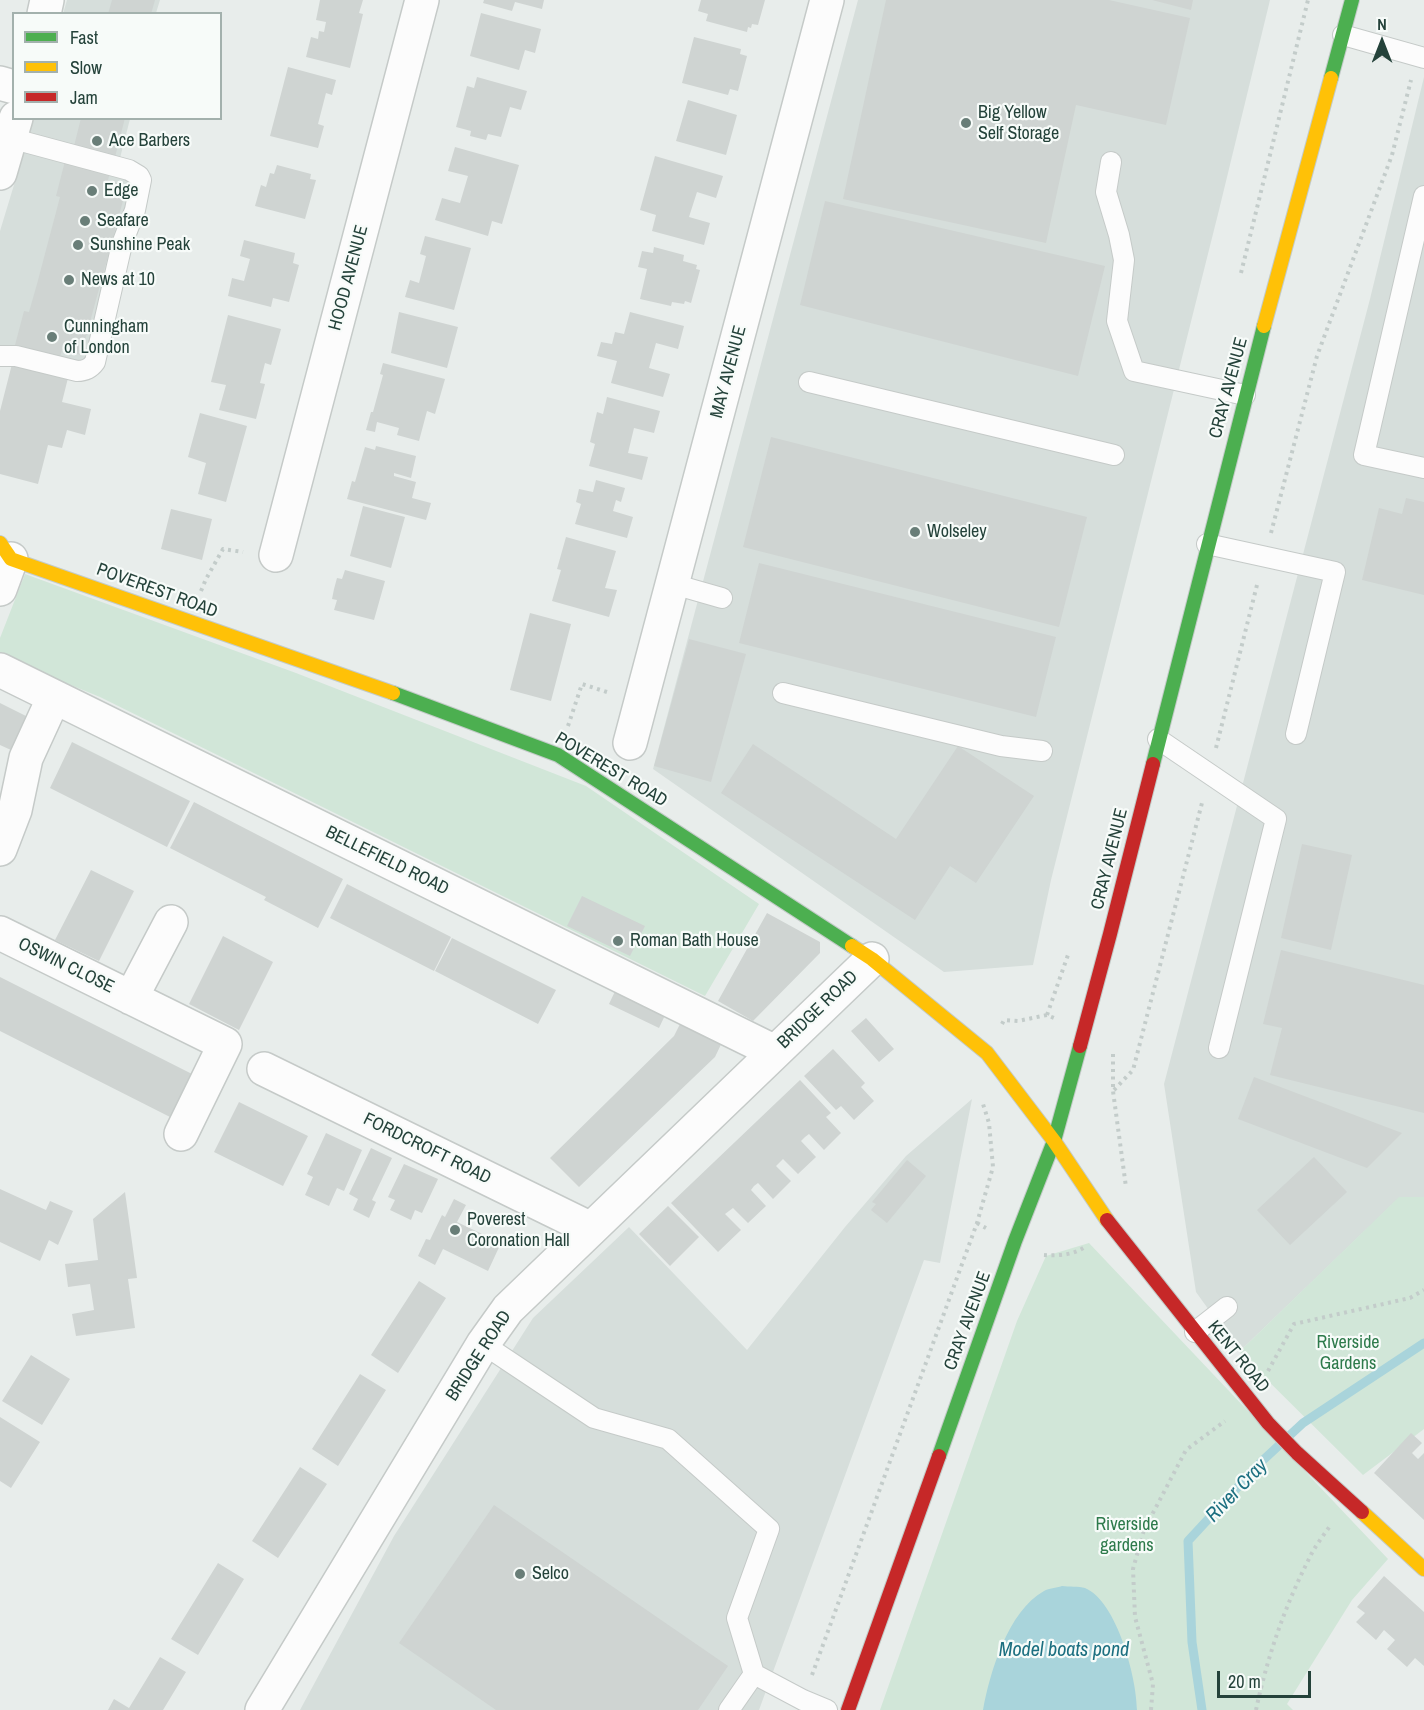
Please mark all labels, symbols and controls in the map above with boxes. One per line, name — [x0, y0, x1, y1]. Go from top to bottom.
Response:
legend — [12, 12, 222, 120]
north arrow — [1352, 12, 1412, 72]
text: N — [1377, 13, 1387, 35]
text: Fast — [70, 25, 98, 50]
text: Slow — [70, 55, 102, 80]
text: Jam — [70, 85, 98, 110]
place label: Big Yellow Self Storage — [978, 102, 1059, 144]
marker: Big Yellow Self Storage — [959, 116, 973, 130]
place label: Ace Barbers — [109, 130, 190, 152]
marker: Ace Barbers — [90, 134, 104, 148]
place label: Edge — [104, 180, 138, 202]
marker: Edge — [85, 184, 99, 198]
place label: Seafare — [97, 210, 149, 232]
marker: Seafare — [78, 214, 92, 228]
street label: HOOD AVENUE — [325, 223, 373, 333]
place label: Sunshine Peak — [90, 234, 190, 256]
marker: Sunshine Peak — [71, 238, 85, 252]
place label: News at 10 — [81, 269, 155, 291]
marker: News at 10 — [62, 273, 76, 287]
place label: Cunningham of London — [64, 316, 149, 358]
street label: MAY AVENUE — [706, 324, 752, 420]
marker: Cunningham of London — [45, 330, 59, 344]
street label: CRAY AVENUE — [1205, 335, 1253, 441]
place label: Wolseley — [927, 521, 987, 543]
marker: Wolseley — [908, 525, 922, 539]
street label: POVEREST ROAD — [94, 559, 220, 623]
street label: POVEREST ROAD — [551, 728, 671, 812]
street label: CRAY AVENUE — [1087, 806, 1133, 912]
street label: BELLEFIELD ROAD — [322, 822, 452, 900]
place label: Roman Bath House — [630, 930, 759, 952]
street label: OSWIN CLOSE — [14, 933, 118, 999]
marker: Roman Bath House — [611, 934, 625, 948]
street label: BRIDGE ROAD — [773, 966, 863, 1054]
street label: FORDCROFT ROAD — [360, 1109, 494, 1189]
place label: Poverest Coronation Hall — [467, 1209, 570, 1252]
marker: Poverest Coronation Hall — [448, 1223, 462, 1237]
street label: CRAY AVENUE — [940, 1269, 996, 1373]
street label: BRIDGE ROAD — [442, 1307, 516, 1405]
street label: KENT ROAD — [1203, 1317, 1273, 1397]
park label: Riverside Gardens — [1316, 1332, 1380, 1374]
water label: River Cray — [1201, 1454, 1273, 1528]
park label: Riverside gardens — [1095, 1514, 1159, 1556]
place label: Selco — [532, 1563, 569, 1585]
marker: Selco — [513, 1567, 527, 1581]
water label: Model boats pond — [999, 1639, 1129, 1663]
scale bar — [1220, 1659, 1314, 1697]
text: 20 m — [1228, 1669, 1261, 1694]

